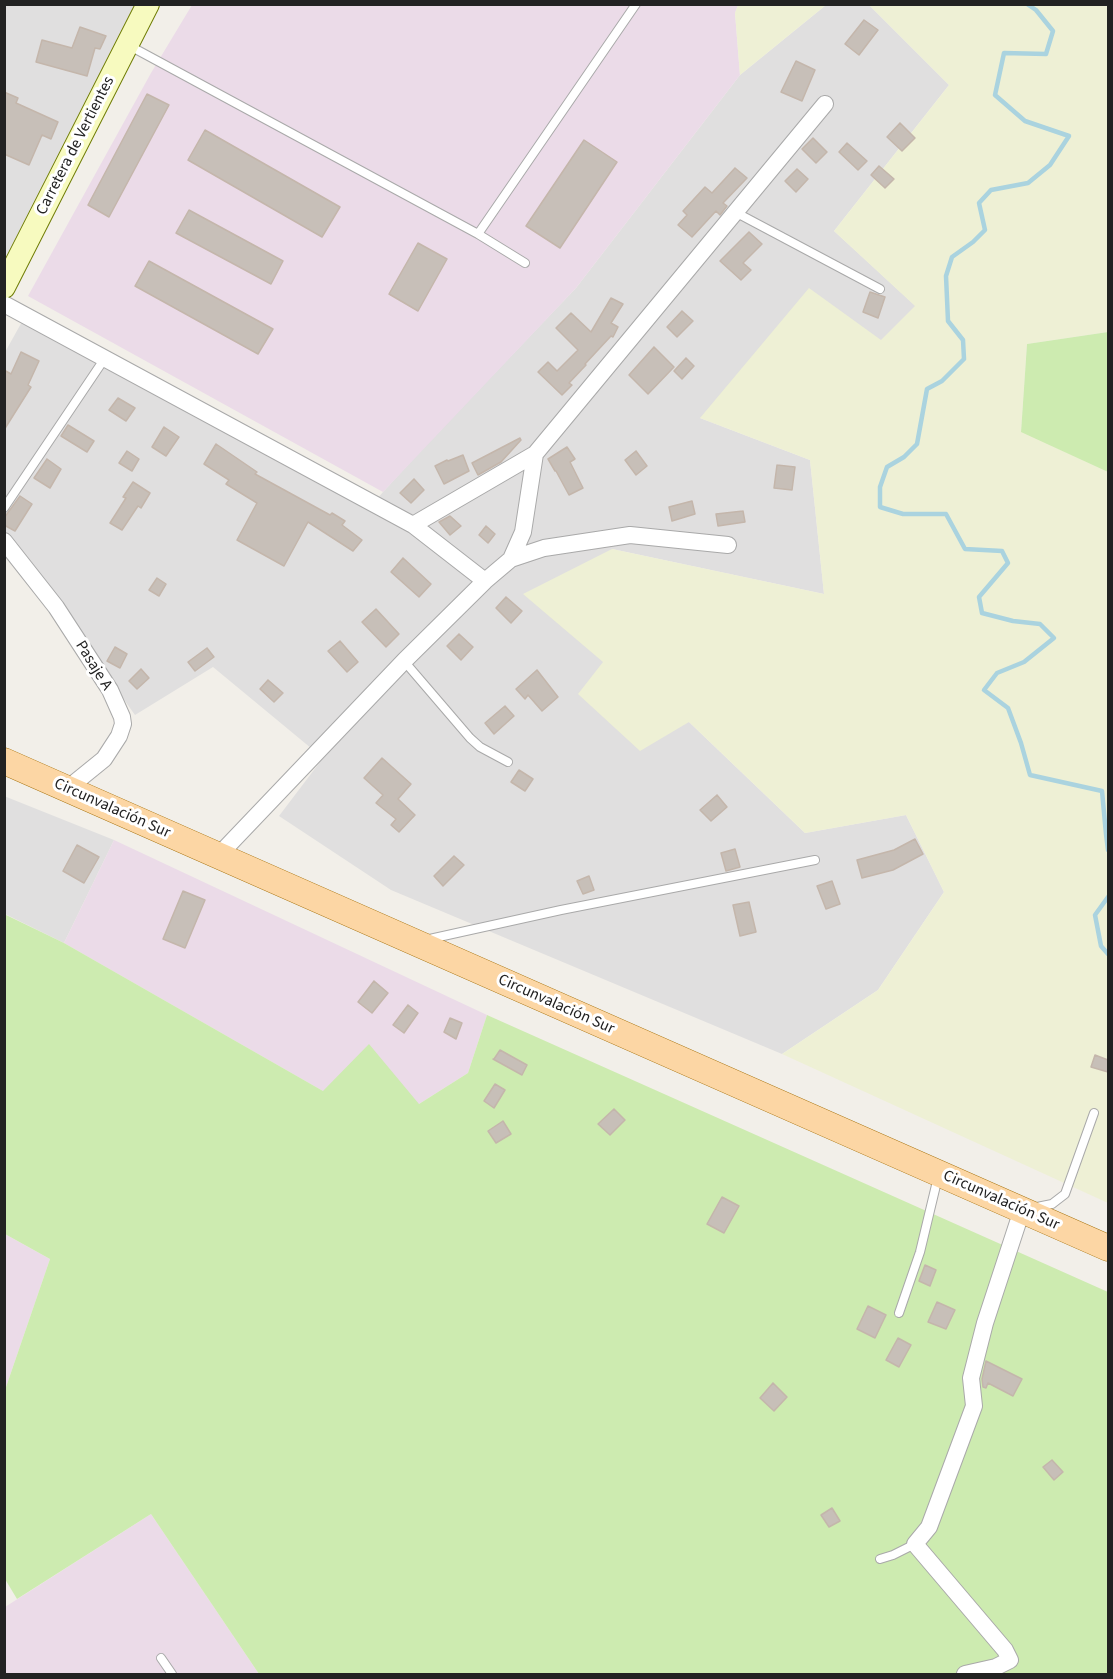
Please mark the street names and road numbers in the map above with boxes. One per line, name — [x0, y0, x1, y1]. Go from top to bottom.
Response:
street label: Carretera de Vertientes — [33, 74, 119, 218]
street label: Pasaje A — [70, 638, 116, 694]
street label: Circunvalación Sur — [51, 775, 173, 843]
street label: Circunvalación Sur — [495, 971, 617, 1039]
street label: Circunvalación Sur — [940, 1167, 1062, 1235]

